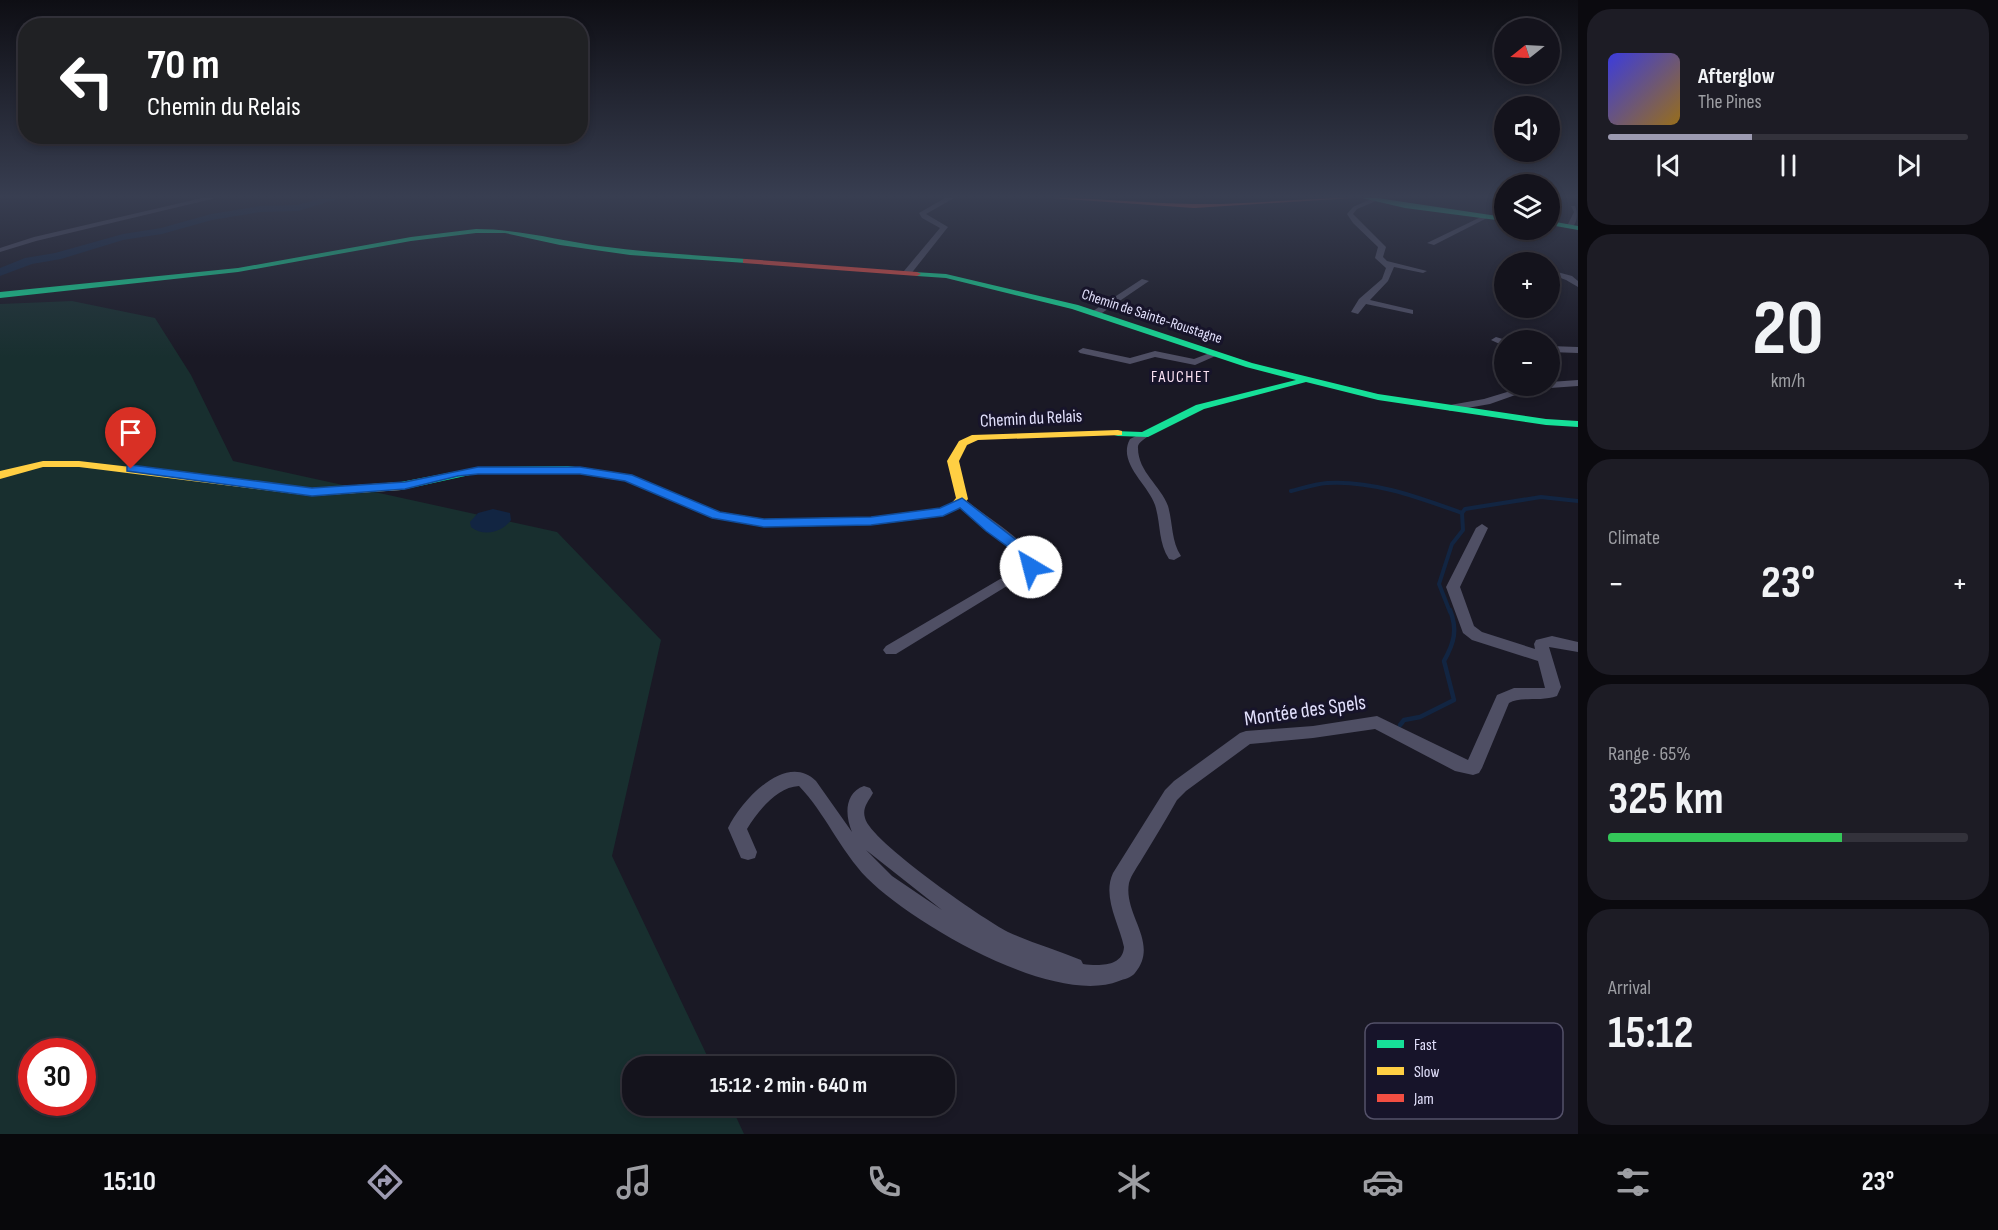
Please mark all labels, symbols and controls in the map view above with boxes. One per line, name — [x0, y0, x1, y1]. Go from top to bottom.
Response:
north arrow — [1494, 18, 1560, 84]
map controls — [1494, 18, 1560, 396]
text: 70 m — [147, 40, 220, 91]
icon: left — [48, 42, 126, 120]
text: Afterglow — [1698, 63, 1775, 90]
text: The Pines — [1698, 90, 1762, 114]
text: Chemin du Relais — [147, 91, 301, 123]
button: sound — [1494, 96, 1560, 162]
icon: previous — [1652, 149, 1685, 182]
icon: pause — [1772, 149, 1805, 182]
icon: next — [1892, 149, 1925, 182]
button: layers — [1494, 174, 1560, 240]
button: + — [1494, 252, 1560, 318]
text: 20 — [1752, 283, 1824, 376]
street label: Chemin de Sainte-Roustagne — [1079, 285, 1224, 348]
button: − — [1494, 330, 1560, 396]
district label: FAUCHET — [1151, 368, 1211, 387]
text: km/h — [1771, 369, 1805, 393]
street label: Chemin du Relais — [979, 405, 1083, 432]
pin — [105, 407, 156, 469]
icon: arrive — [114, 416, 147, 449]
text: Climate — [1608, 526, 1660, 550]
position arrow — [999, 535, 1063, 599]
text: 23° — [1761, 556, 1815, 611]
text: − — [1608, 564, 1624, 604]
text: + — [1952, 564, 1968, 604]
street label: Montée des Spels — [1243, 690, 1367, 731]
text: Range · 65% — [1608, 742, 1691, 766]
text: 325 km — [1608, 772, 1724, 827]
text: Arrival — [1608, 976, 1651, 1000]
text: 15:12 — [1608, 1006, 1693, 1061]
legend — [1365, 1023, 1563, 1119]
text: Fast — [1414, 1036, 1437, 1055]
speed limit sign: 30 — [18, 1038, 96, 1116]
text: Slow — [1414, 1063, 1439, 1082]
text: 15:12 · 2 min · 640 m — [710, 1072, 867, 1099]
text: Jam — [1413, 1090, 1434, 1109]
icon: directions — [364, 1161, 406, 1203]
icon: music — [613, 1161, 655, 1203]
icon: phone — [863, 1161, 905, 1203]
icon: climate — [1113, 1161, 1155, 1203]
icon: car — [1362, 1161, 1404, 1203]
icon: filters — [1612, 1161, 1654, 1203]
text: 15:10 — [104, 1166, 156, 1198]
text: 23° — [1862, 1166, 1894, 1198]

